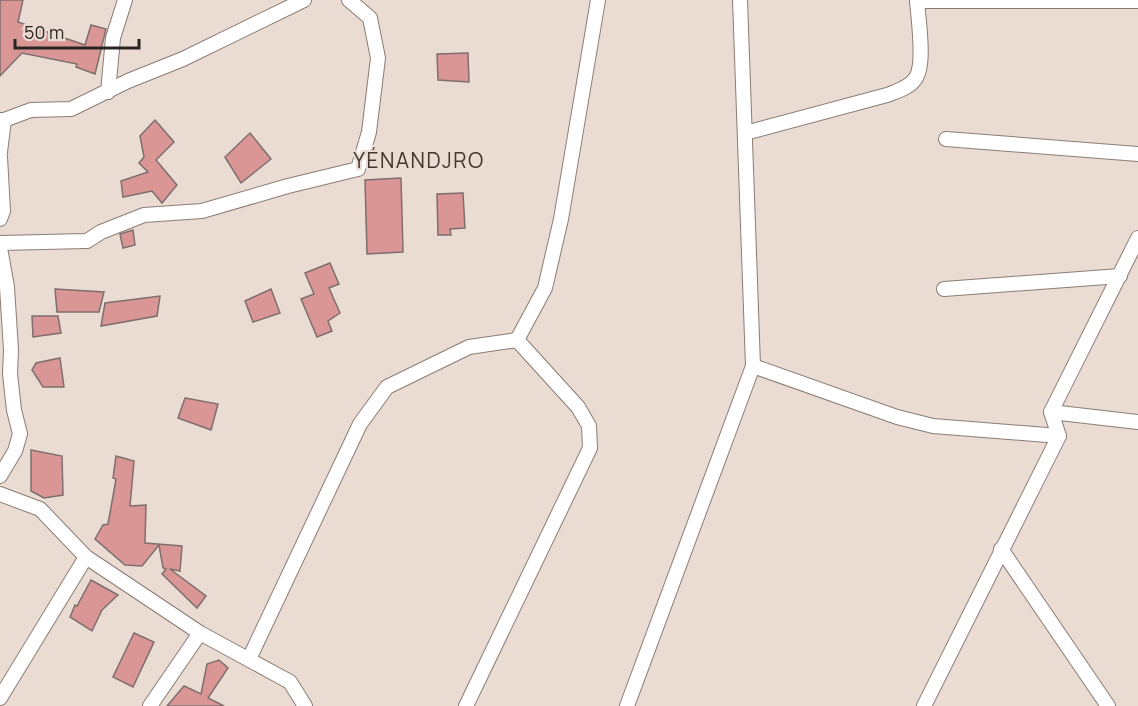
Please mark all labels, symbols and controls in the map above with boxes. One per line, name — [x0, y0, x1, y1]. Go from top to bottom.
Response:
scale bar — [15, 12, 140, 50]
text: 50 m — [24, 20, 64, 44]
district label: YÉNANDJRO — [353, 146, 485, 174]

